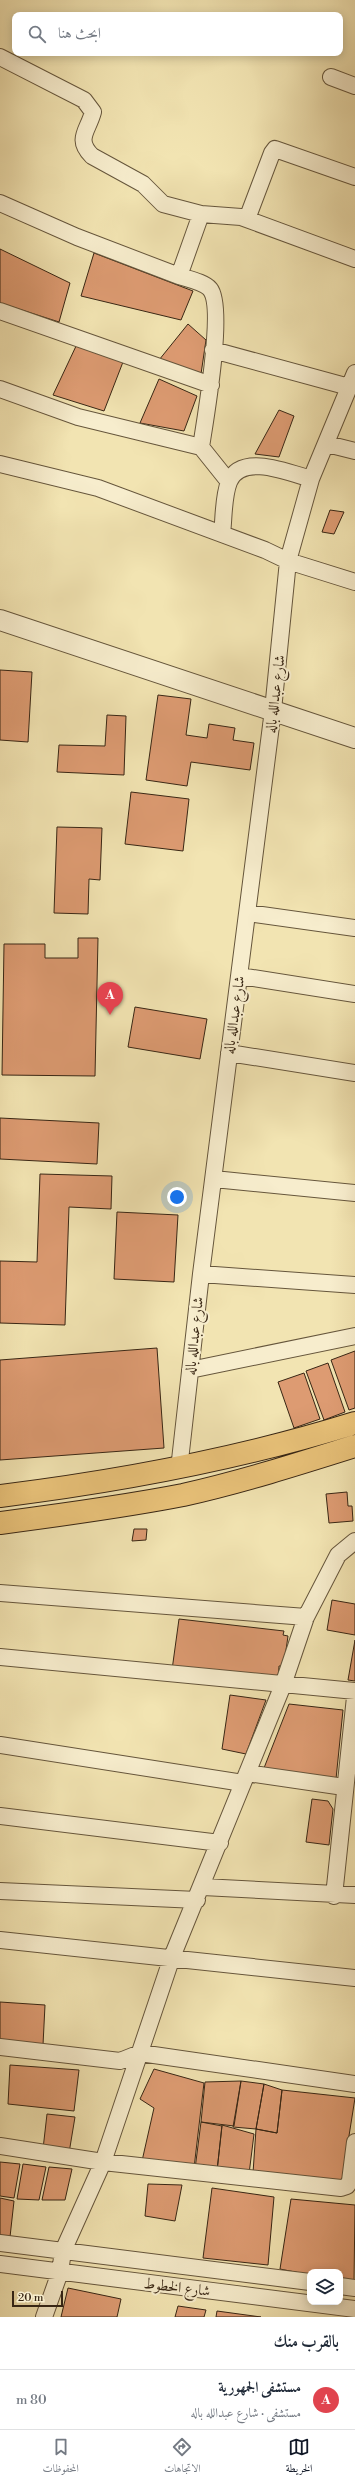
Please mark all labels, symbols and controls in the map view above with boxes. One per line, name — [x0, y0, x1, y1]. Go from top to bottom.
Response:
search box — [12, 12, 343, 56]
icon: search — [26, 23, 48, 45]
text: ابحث هنا — [58, 24, 101, 43]
street label: شارع عبدالله باله — [261, 654, 293, 735]
street label: شارع عبدالله باله — [220, 975, 252, 1056]
pin: A — [97, 982, 123, 1015]
your location — [167, 1187, 187, 1207]
street label: شارع عبدالله باله — [181, 1296, 211, 1377]
map controls — [307, 2269, 343, 2305]
button: layers — [307, 2269, 343, 2305]
street label: شارع الخطوط — [142, 2274, 211, 2304]
scale bar — [12, 2289, 63, 2308]
text: 20 m — [18, 2291, 43, 2305]
text: بالقرب منك — [273, 2331, 339, 2353]
text: مستشفى الجمهورية — [218, 2378, 301, 2397]
text: 80 m — [16, 2392, 47, 2408]
text: A — [321, 2392, 331, 2408]
text: مستشفى · شارع عبدالله باله — [190, 2405, 301, 2421]
tab: المحفوظات — [43, 2436, 79, 2479]
tab: الاتجاهات — [164, 2436, 201, 2479]
tab: الخريطة — [286, 2436, 312, 2479]

